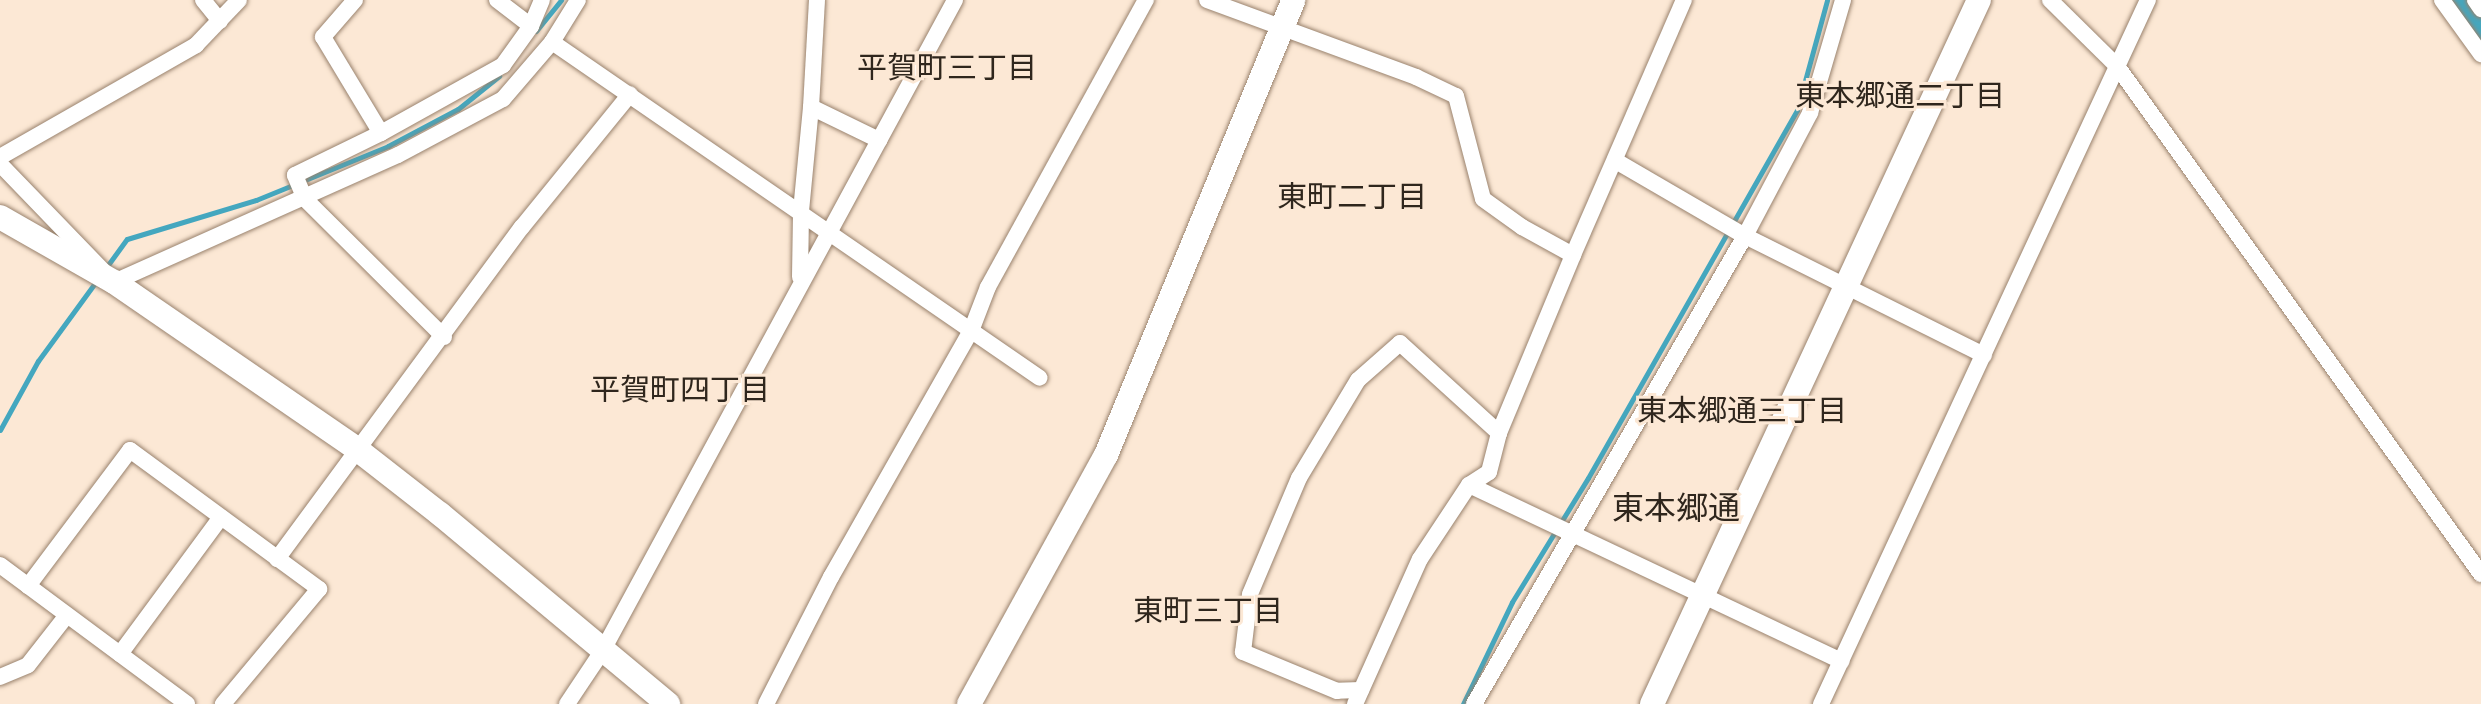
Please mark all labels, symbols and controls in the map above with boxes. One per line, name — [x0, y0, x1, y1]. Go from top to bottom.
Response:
district label: 平賀町三丁目 — [857, 49, 1037, 85]
district label: 東本郷通二丁目 — [1795, 77, 2005, 113]
district label: 東町二丁目 — [1277, 178, 1427, 214]
district label: 平賀町四丁目 — [590, 371, 770, 407]
district label: 東本郷通三丁目 — [1637, 392, 1847, 428]
district label: 東本郷通 — [1612, 489, 1740, 527]
district label: 東町三丁目 — [1133, 592, 1283, 628]

